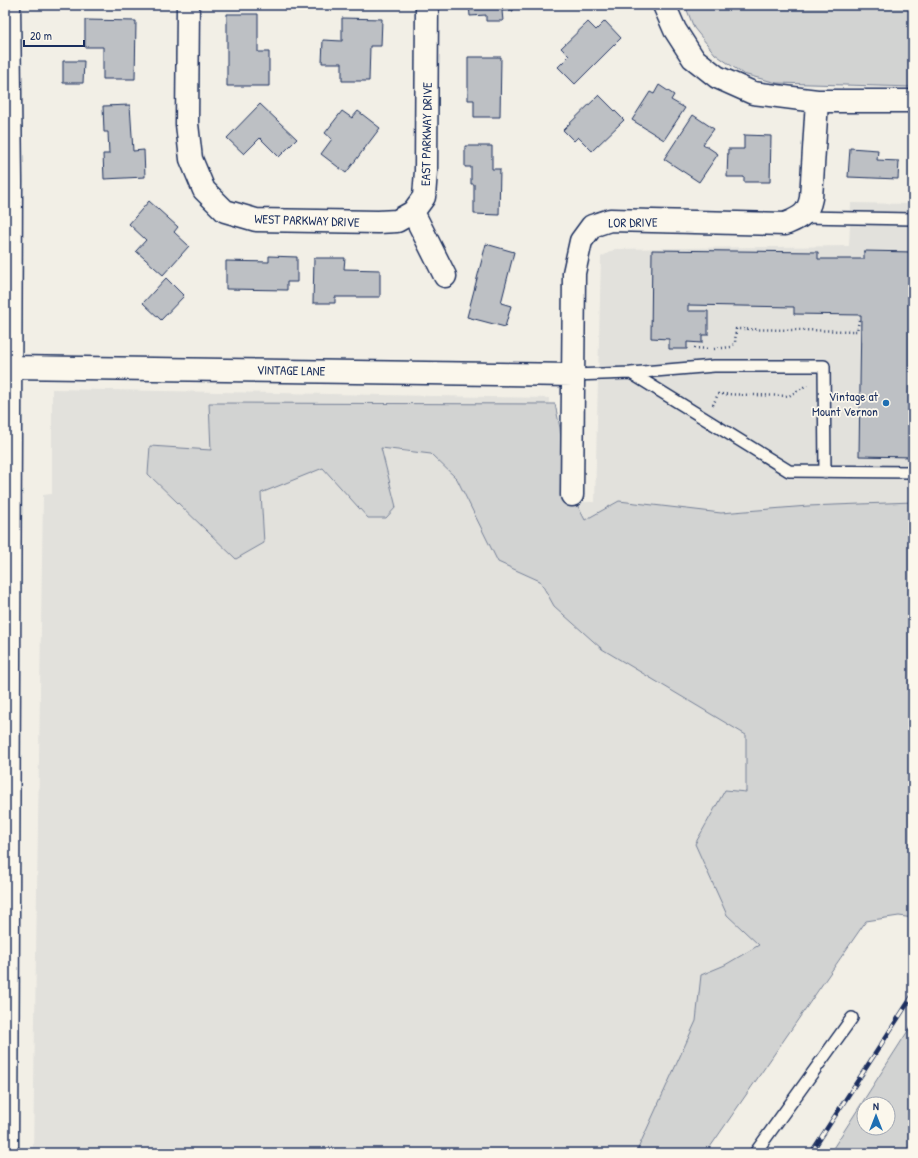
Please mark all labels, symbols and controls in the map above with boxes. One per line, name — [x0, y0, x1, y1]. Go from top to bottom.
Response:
scale bar — [24, 22, 84, 48]
text: 20 m — [30, 27, 52, 44]
street label: EAST PARKWAY DRIVE — [416, 82, 436, 186]
street label: WEST PARKWAY DRIVE — [254, 209, 360, 231]
street label: LOR DRIVE — [608, 213, 658, 231]
street label: VINTAGE LANE — [257, 360, 326, 380]
place label: Vintage at Mount Vernon — [812, 387, 879, 420]
marker: Vintage at Mount Vernon — [881, 398, 891, 408]
north arrow — [856, 1096, 896, 1136]
text: N — [873, 1099, 879, 1113]

